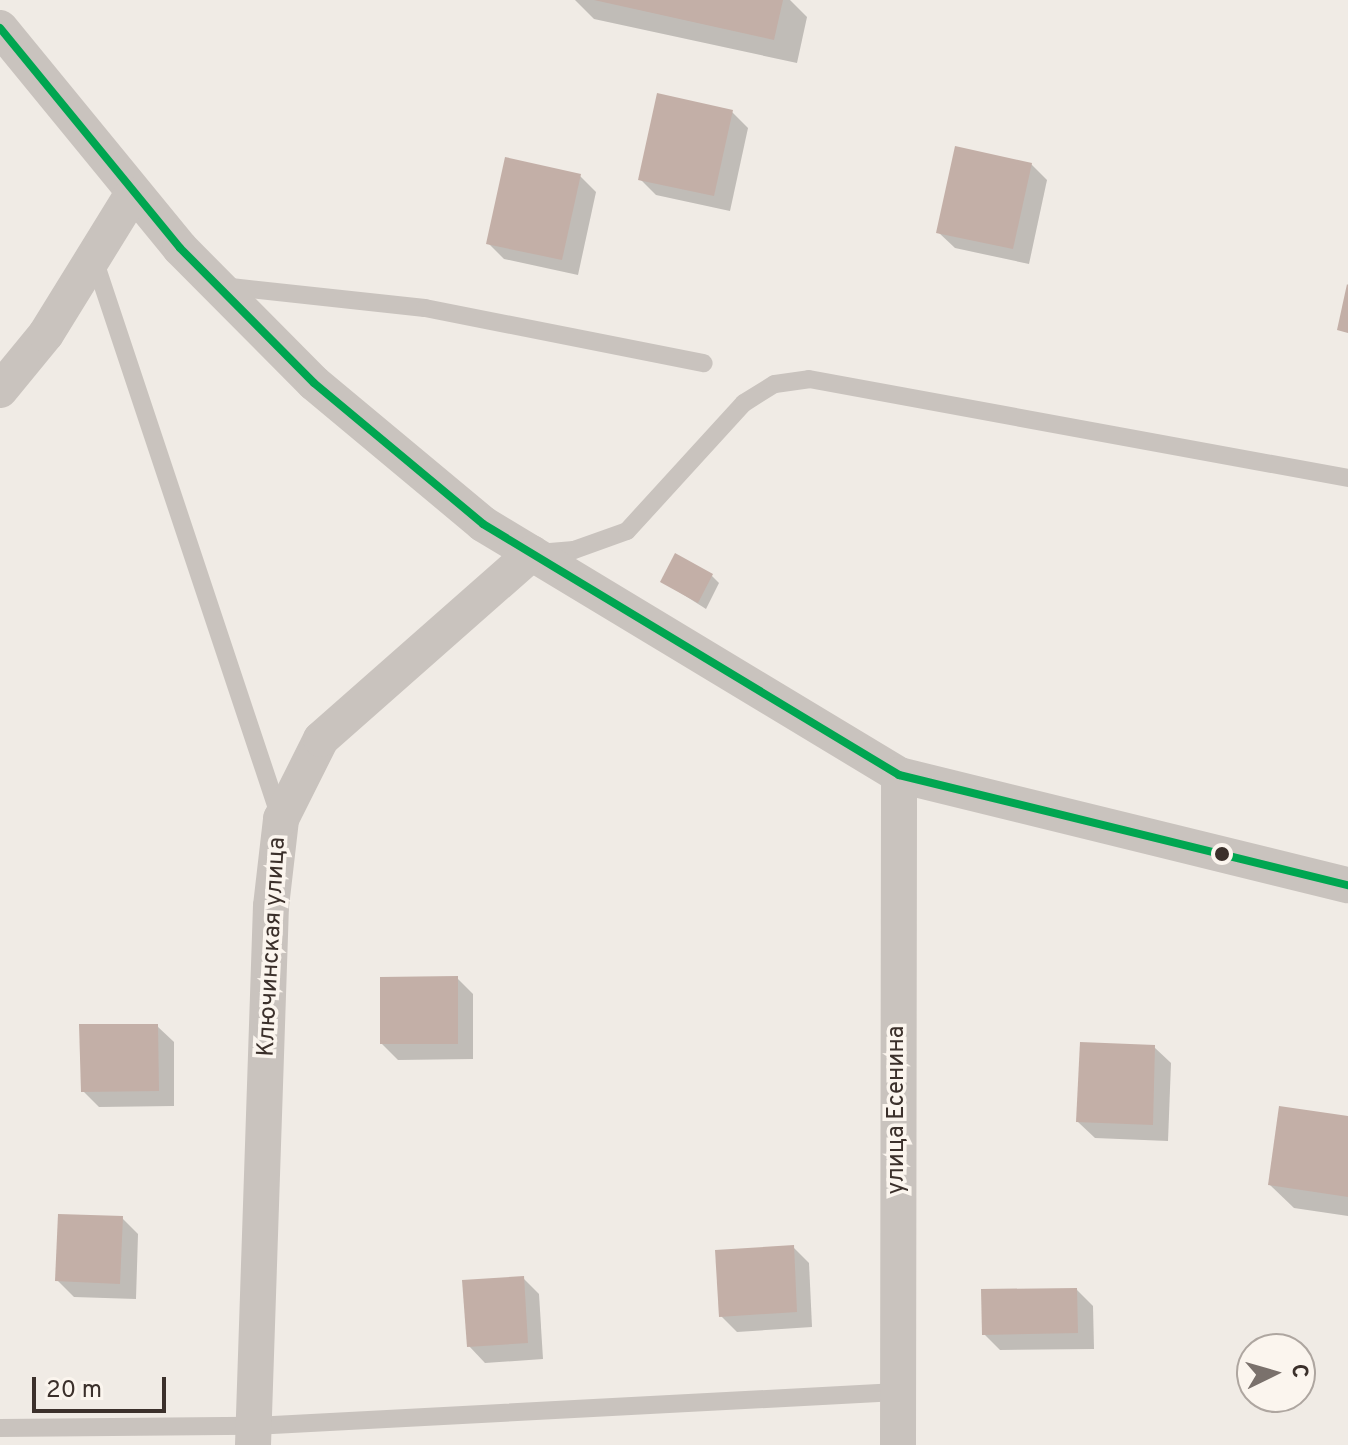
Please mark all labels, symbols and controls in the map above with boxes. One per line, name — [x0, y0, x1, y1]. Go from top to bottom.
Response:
street label: Ключинская улица — [253, 836, 293, 1058]
unlabelled marker — [1214, 846, 1230, 862]
street label: улица Есенина — [884, 1026, 912, 1194]
north arrow — [1236, 1333, 1316, 1413]
scale bar — [36, 1361, 170, 1411]
text: С — [1284, 1363, 1312, 1379]
text: 20 m — [46, 1376, 102, 1406]

